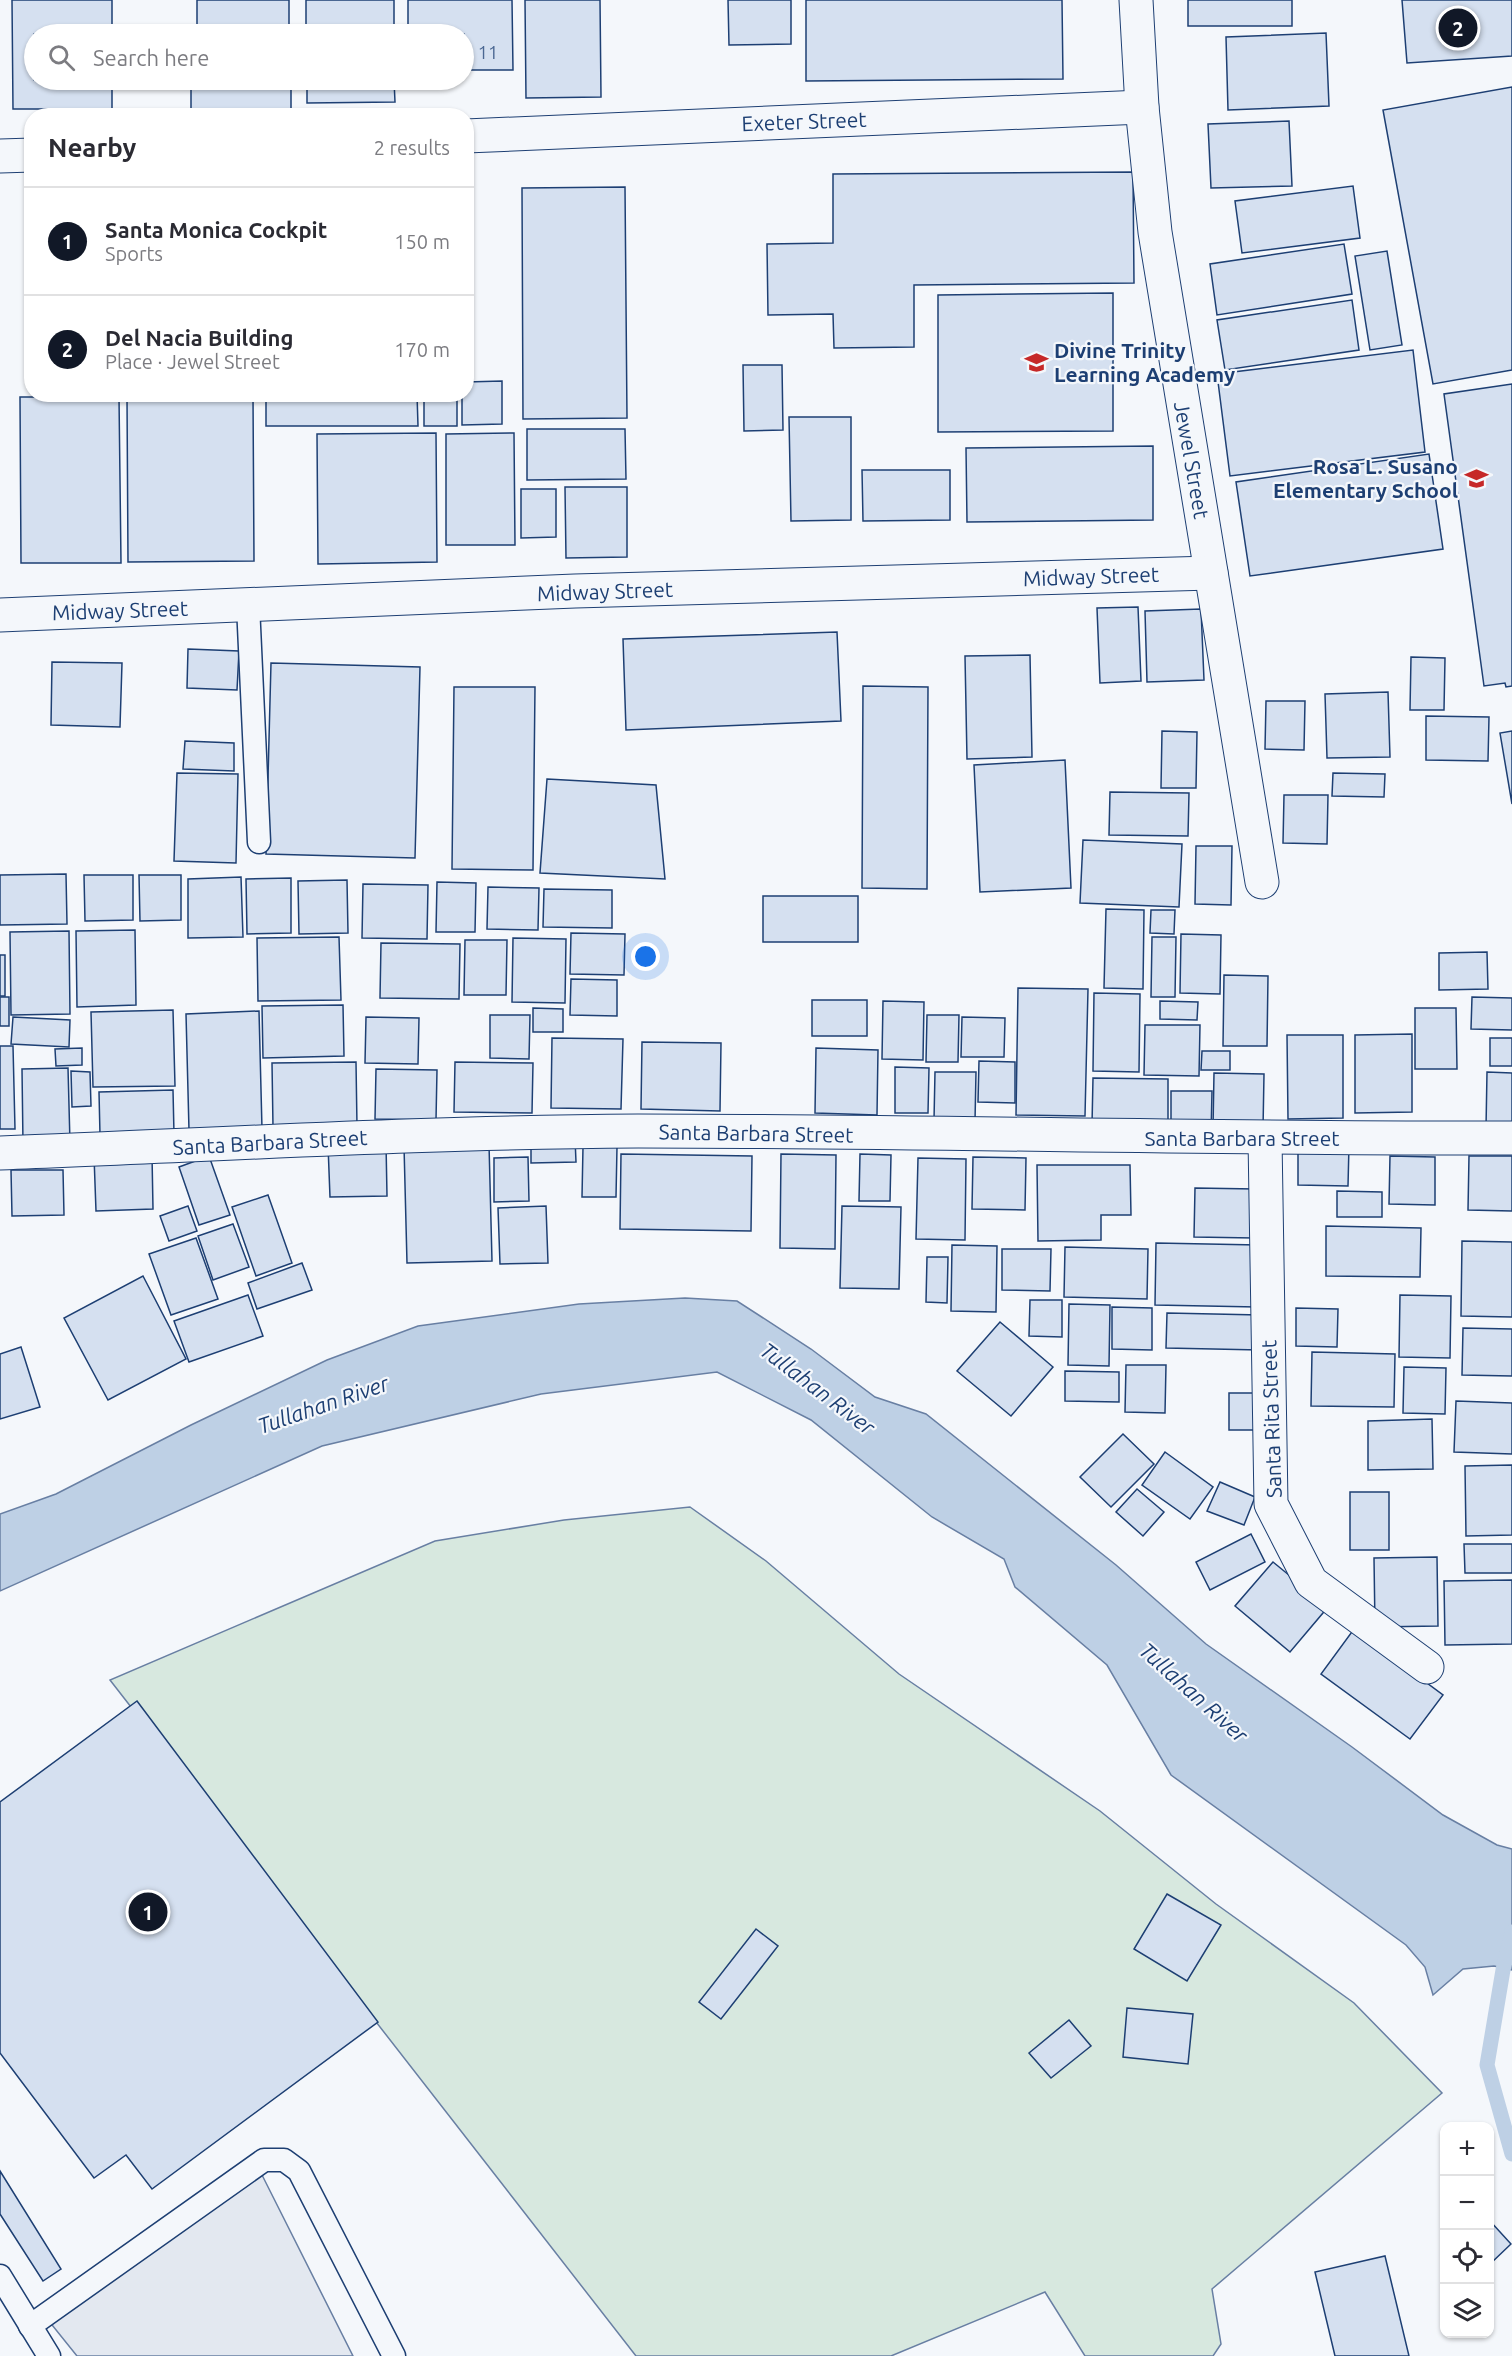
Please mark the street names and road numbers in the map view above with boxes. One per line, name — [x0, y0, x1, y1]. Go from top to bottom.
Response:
street label: Exeter Street — [741, 107, 867, 135]
street label: Jewel Street — [1170, 399, 1214, 521]
street label: Midway Street — [1022, 562, 1160, 590]
street label: Midway Street — [536, 577, 674, 605]
street label: Midway Street — [51, 596, 189, 624]
street label: Santa Barbara Street — [658, 1119, 854, 1147]
street label: Santa Barbara Street — [172, 1125, 368, 1159]
street label: Santa Barbara Street — [1145, 1126, 1339, 1150]
street label: Santa Rita Street — [1256, 1339, 1286, 1499]

